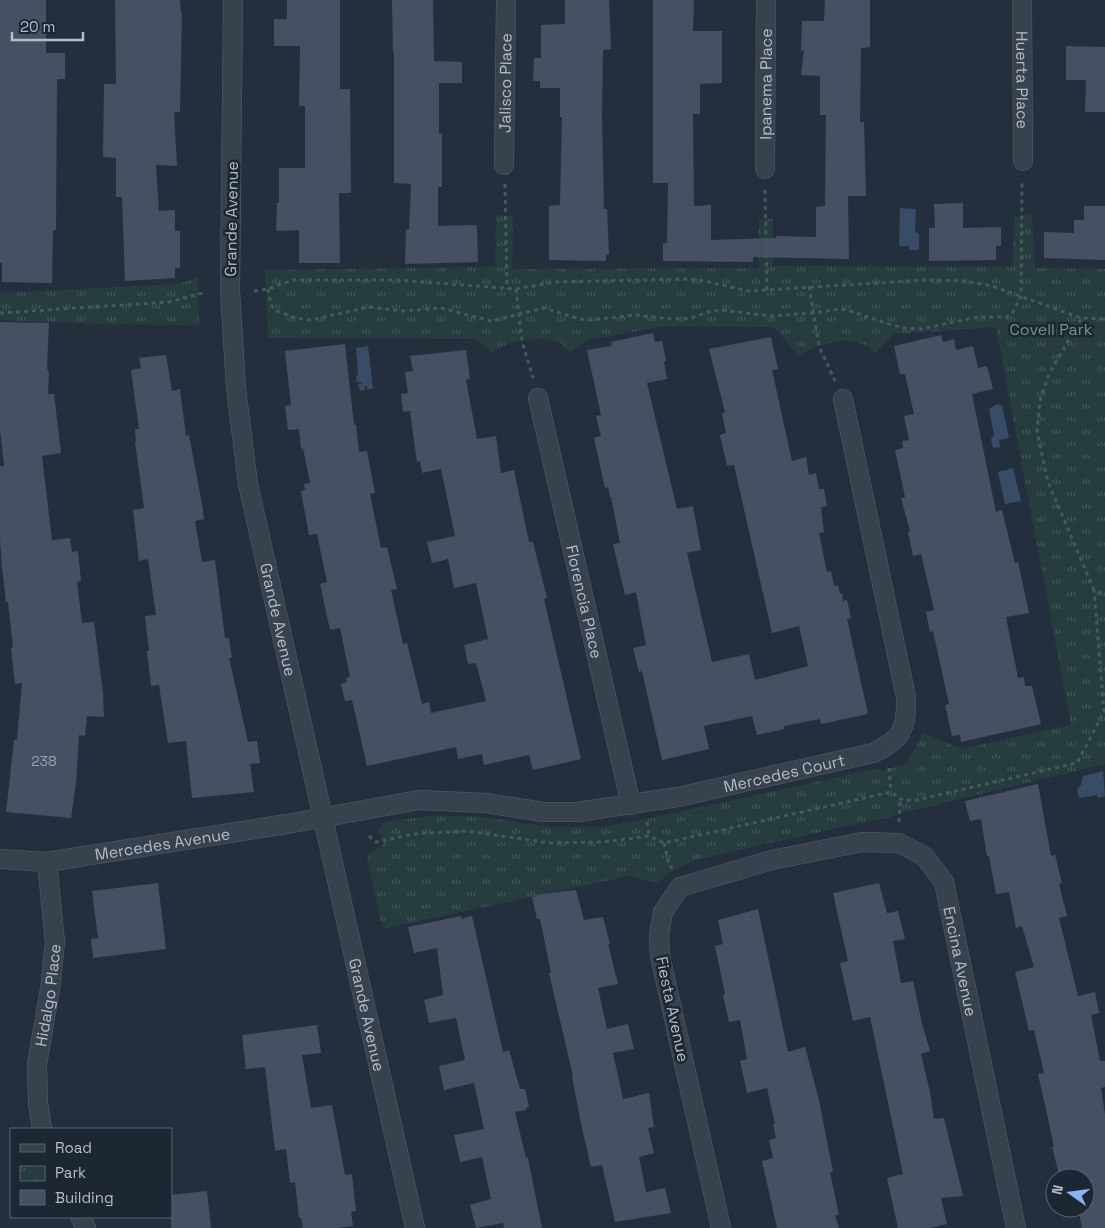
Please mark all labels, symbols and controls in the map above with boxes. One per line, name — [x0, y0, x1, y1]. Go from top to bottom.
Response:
scale bar — [12, 10, 84, 42]
text: 20 m — [20, 17, 55, 36]
street label: Ipanema Place — [755, 28, 777, 140]
street label: Huerta Place — [1011, 31, 1033, 129]
street label: Jalisco Place — [494, 33, 517, 133]
street label: Grande Avenue — [220, 161, 243, 277]
park label: Covell Park — [1010, 319, 1093, 340]
street label: Florencia Place — [561, 543, 607, 661]
street label: Grande Avenue — [255, 561, 301, 678]
street label: Mercedes Court — [722, 750, 847, 797]
house number: 238 — [31, 752, 57, 770]
street label: Mercedes Avenue — [93, 823, 232, 865]
street label: Encina Avenue — [938, 905, 982, 1018]
street label: Hidalgo Place — [30, 943, 66, 1048]
street label: Fiesta Avenue — [651, 954, 694, 1064]
street label: Grande Avenue — [344, 956, 390, 1074]
legend — [10, 1128, 172, 1218]
text: Road — [55, 1138, 92, 1157]
text: Park — [55, 1163, 86, 1182]
north arrow — [1045, 1168, 1095, 1218]
text: N — [1048, 1183, 1067, 1197]
text: Building — [55, 1188, 114, 1207]

